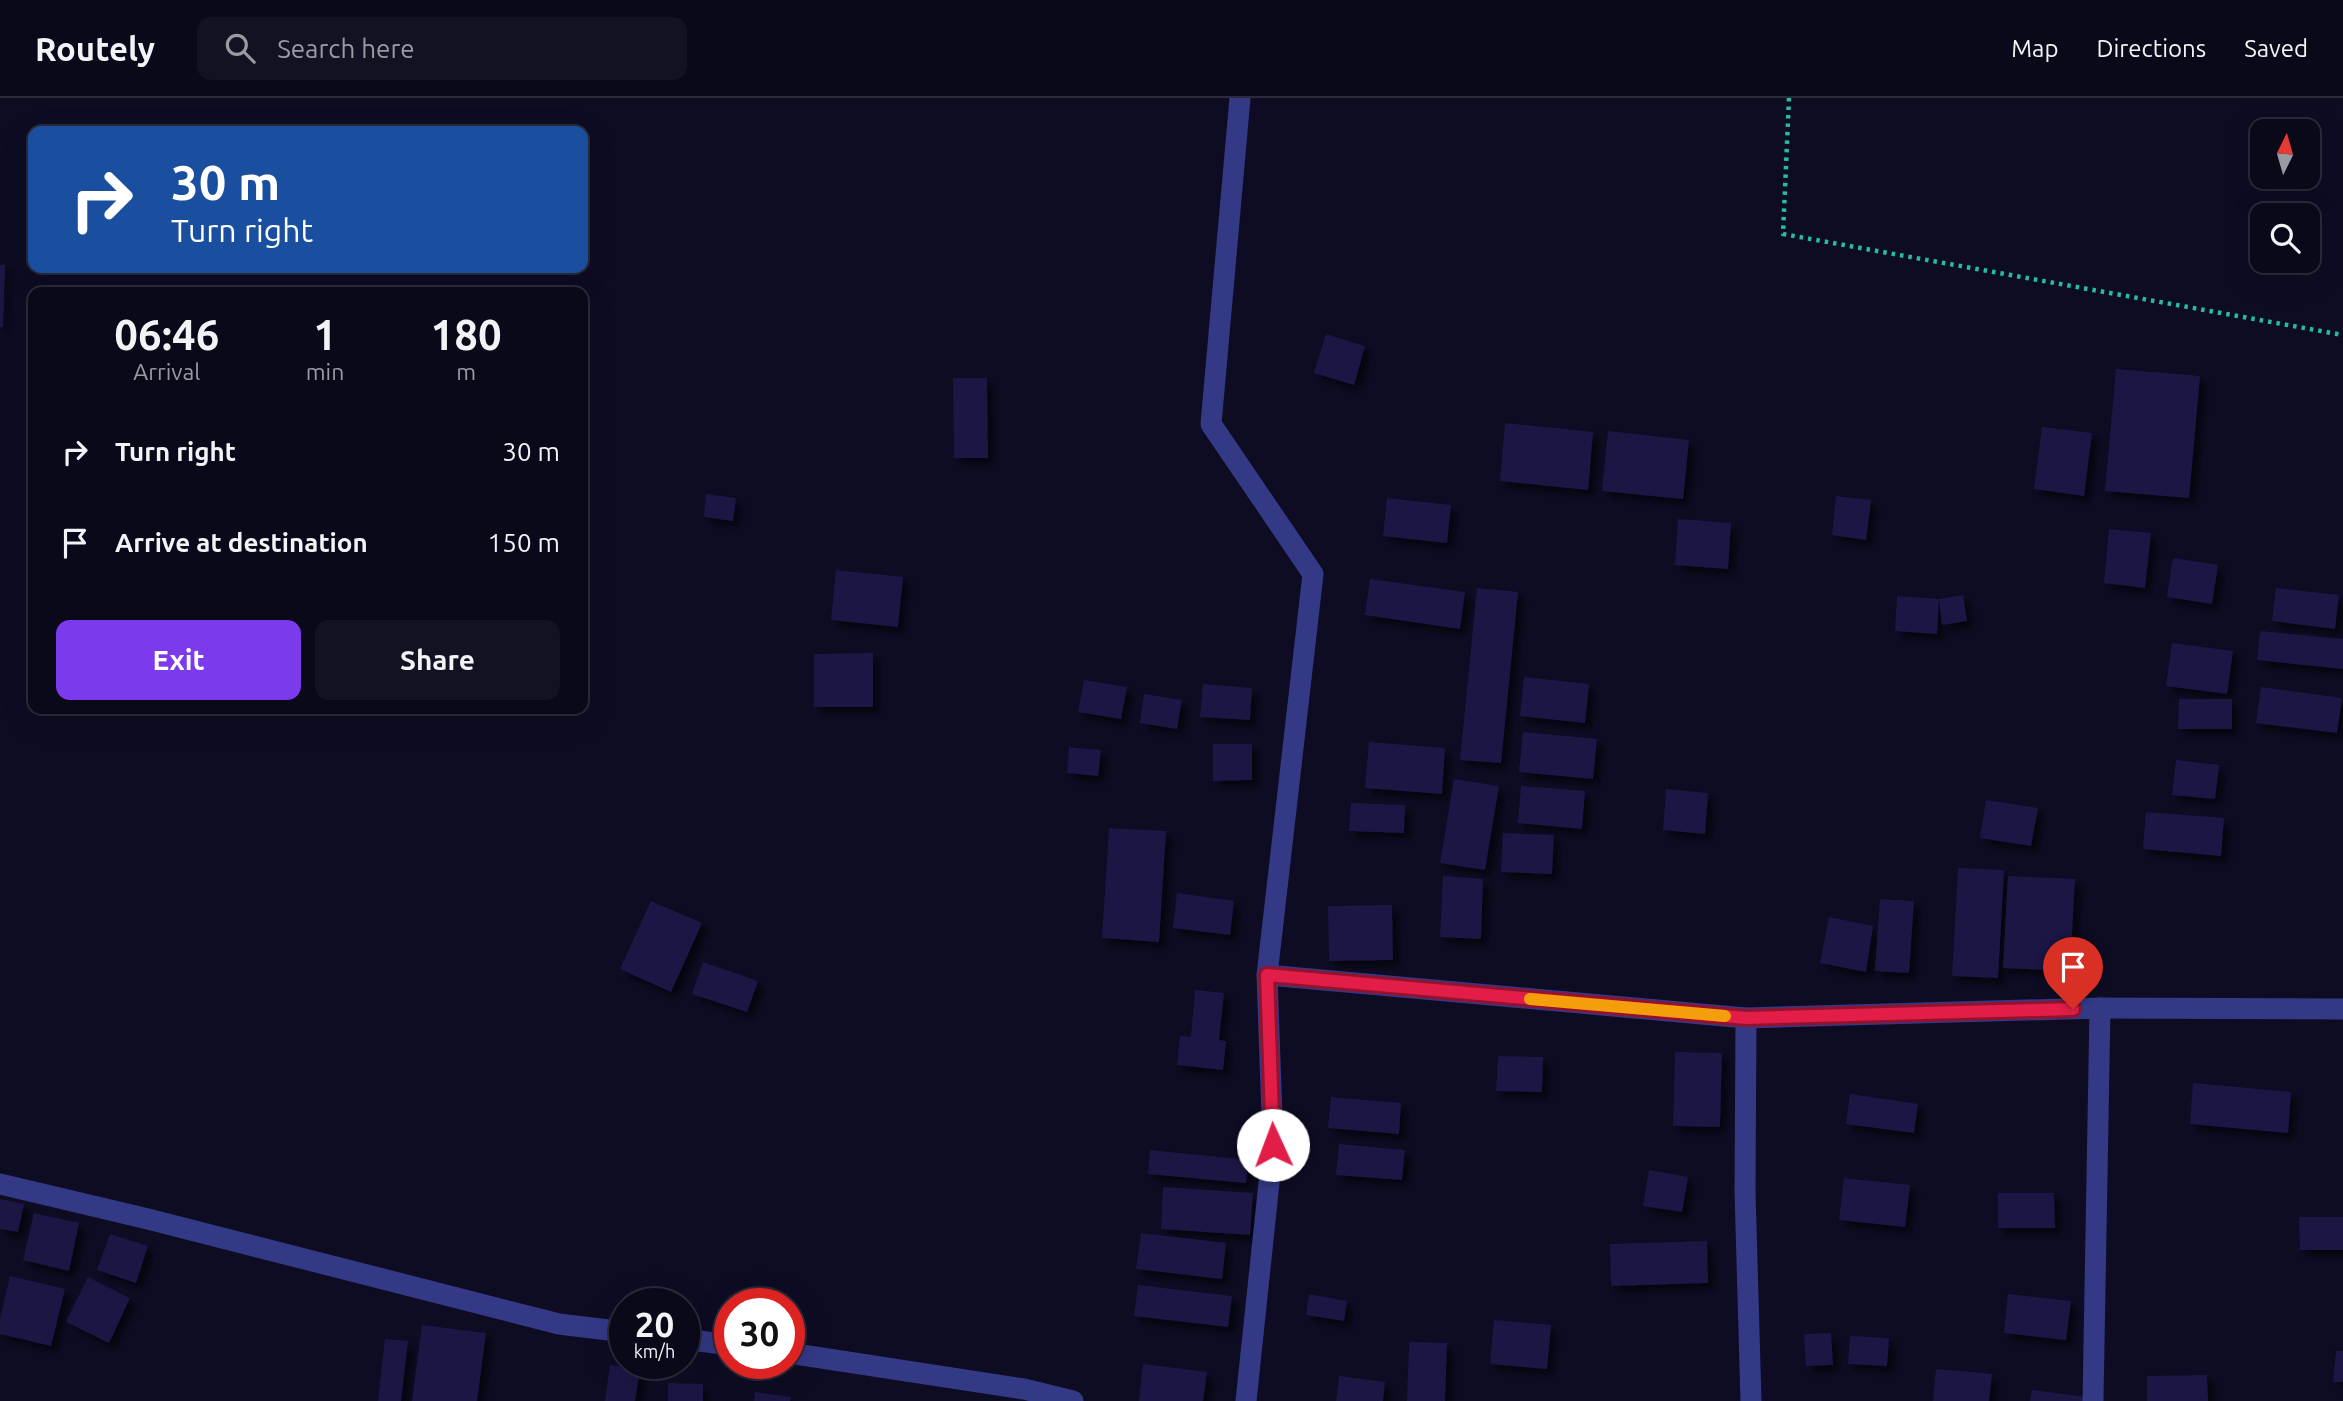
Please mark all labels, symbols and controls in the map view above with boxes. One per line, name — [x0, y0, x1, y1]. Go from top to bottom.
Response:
search box — [197, 17, 687, 80]
icon: search — [221, 29, 259, 67]
text: Routely — [35, 30, 155, 67]
text: Search here — [277, 34, 415, 63]
text: Map — [2011, 35, 2058, 62]
text: Directions — [2096, 35, 2206, 62]
text: Saved — [2244, 35, 2308, 62]
north arrow — [2250, 119, 2320, 189]
map controls — [2250, 119, 2320, 273]
icon: right — [56, 154, 147, 245]
text: 30 m — [171, 154, 280, 209]
button: search — [2250, 203, 2320, 273]
text: Turn right — [171, 212, 313, 248]
text: 06:46 — [114, 311, 219, 358]
text: 1 — [313, 311, 337, 358]
text: 180 — [431, 311, 502, 358]
text: Arrival — [133, 359, 200, 384]
text: min — [306, 359, 344, 384]
text: m — [456, 359, 476, 384]
icon: right — [56, 433, 94, 471]
text: Turn right — [115, 437, 236, 466]
text: 30 m — [502, 437, 560, 466]
icon: arrive — [56, 524, 94, 562]
text: Arrive at destination — [115, 528, 368, 557]
text: 150 m — [488, 528, 560, 557]
button: Exit — [56, 620, 301, 700]
button: Share — [315, 620, 560, 700]
pin — [2043, 937, 2103, 1009]
icon: arrive — [2054, 948, 2092, 986]
position arrow — [1236, 1108, 1310, 1182]
speed limit sign: 30 — [714, 1288, 805, 1379]
text: 20 — [635, 1304, 674, 1344]
text: km/h — [634, 1341, 675, 1361]

